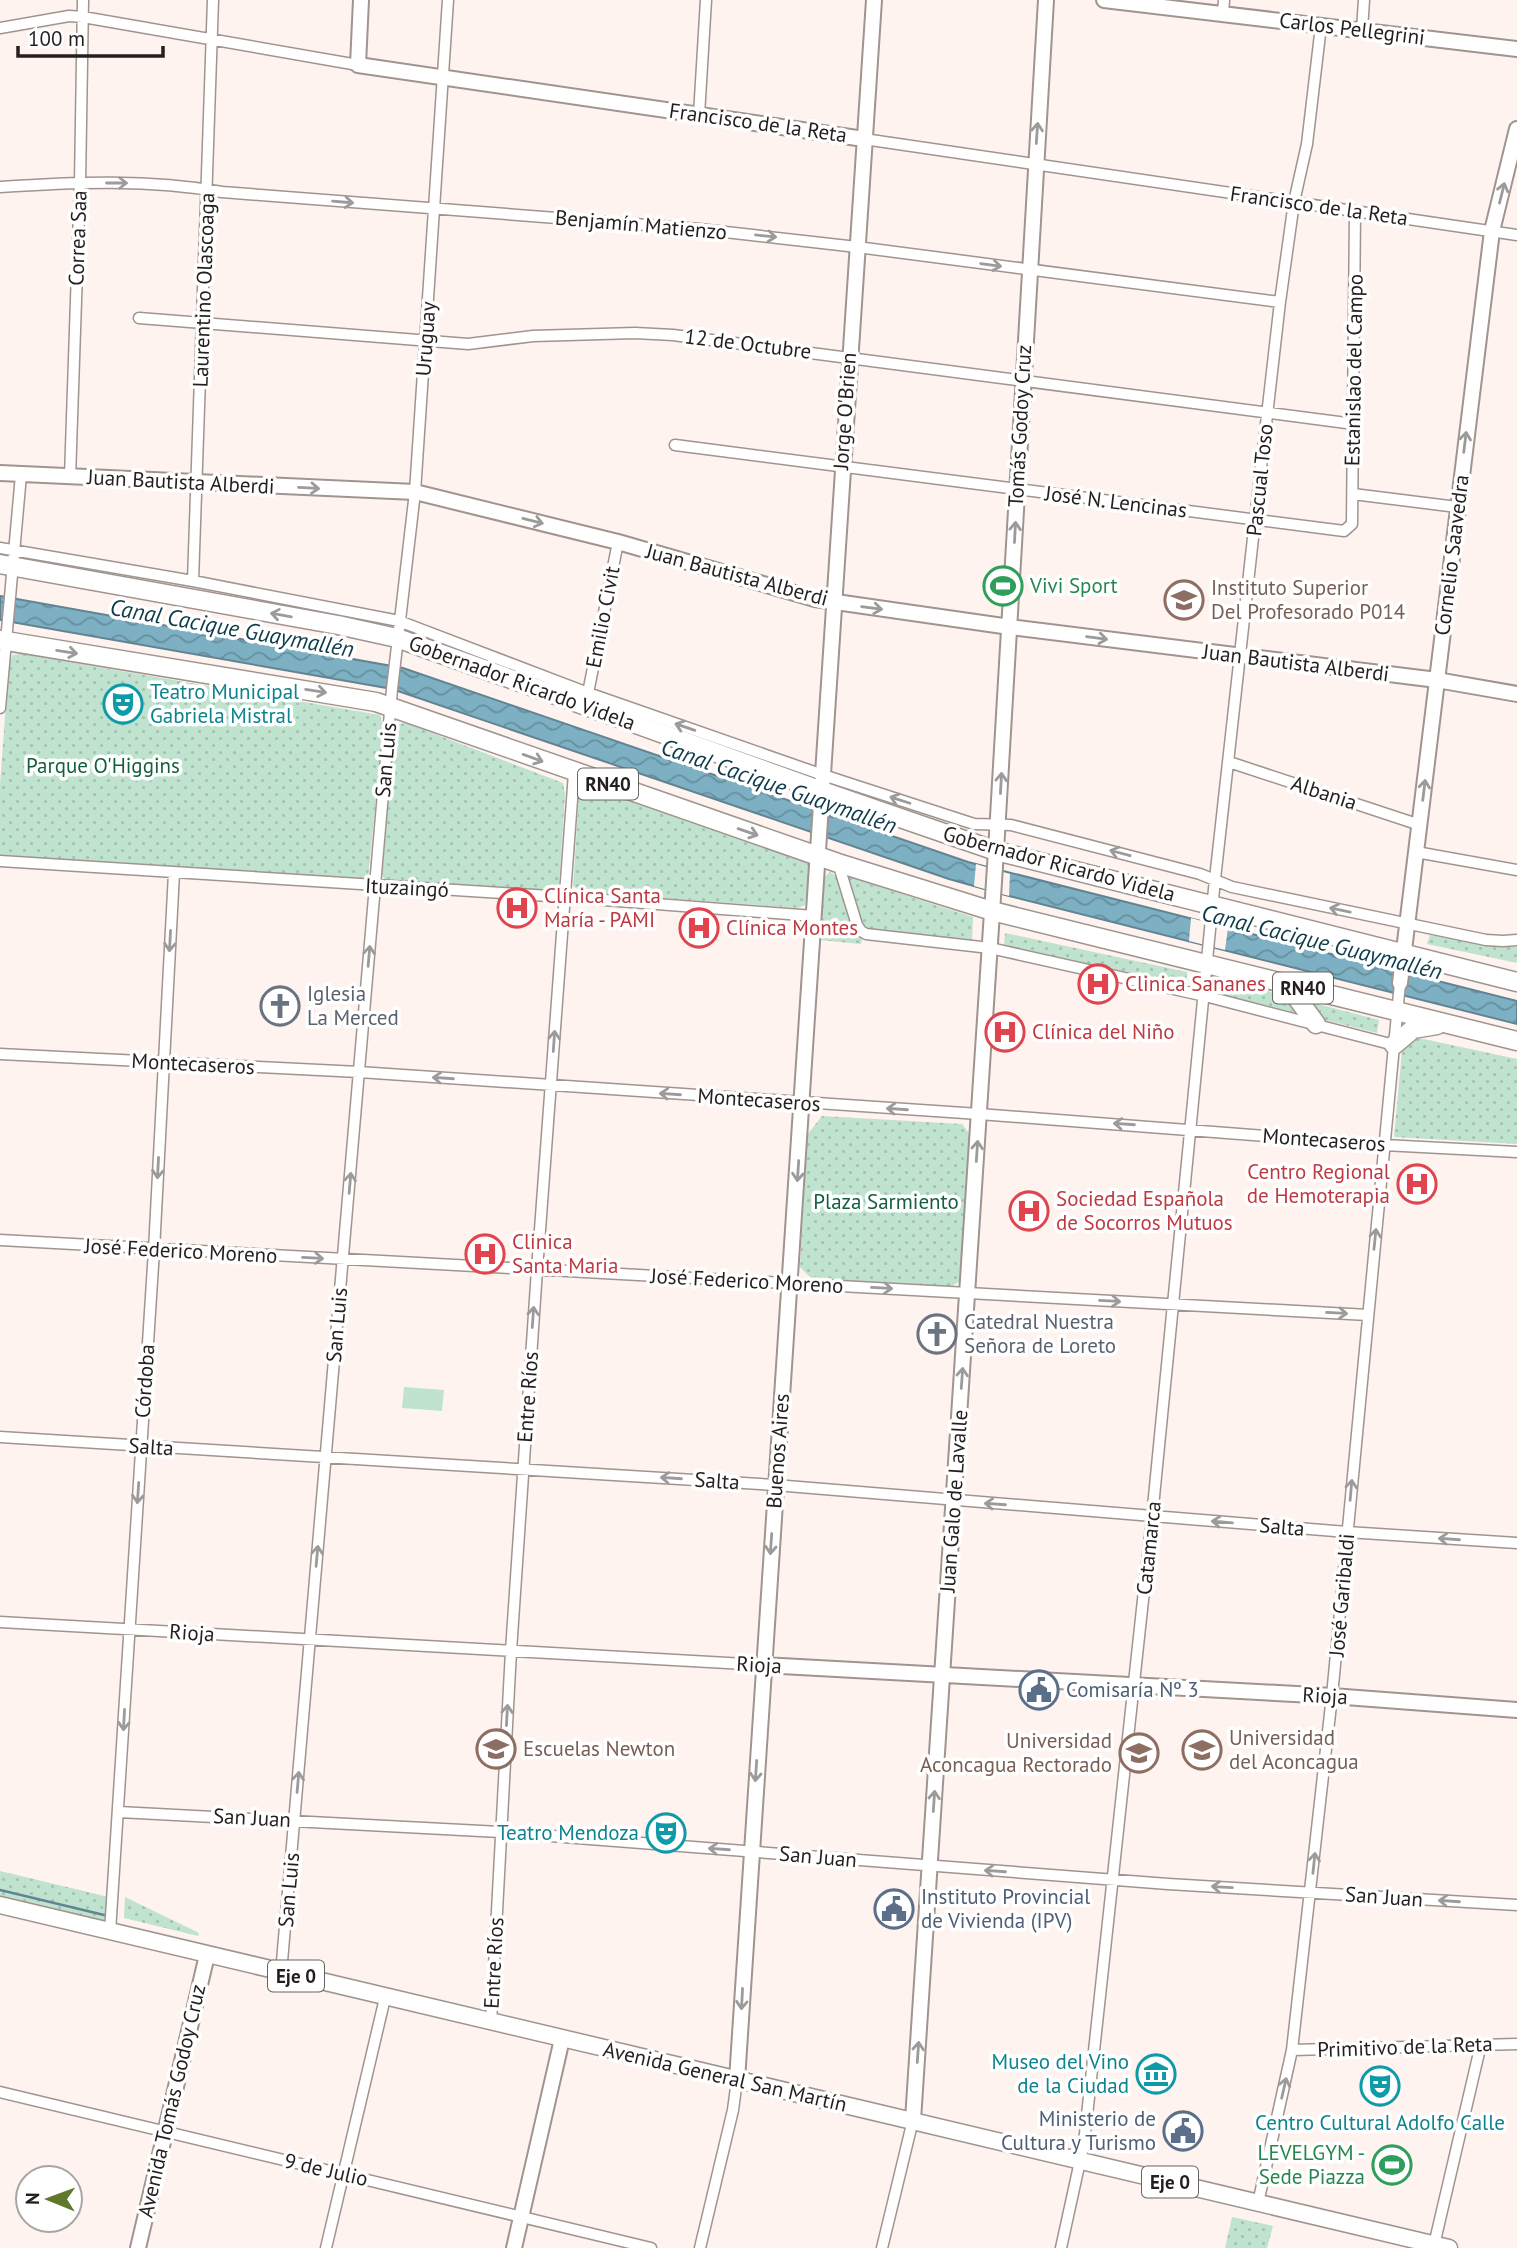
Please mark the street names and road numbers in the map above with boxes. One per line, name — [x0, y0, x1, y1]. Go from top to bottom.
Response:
street label: Carlos Pellegrini — [1278, 6, 1426, 51]
street label: Francisco de la Reta — [668, 97, 849, 148]
street label: Francisco de la Reta — [1229, 180, 1410, 231]
street label: Correa Saa — [62, 190, 93, 286]
street label: Laurentino Olascoaga — [187, 192, 220, 388]
street label: Benjamín Matienzo — [554, 204, 728, 245]
street label: Estanislao del Campo — [1338, 274, 1369, 466]
street label: Uruguay — [409, 300, 442, 377]
street label: 12 de Octubre — [683, 322, 813, 365]
street label: Tomás Godoy Cruz — [1002, 344, 1037, 508]
street label: Jorge O'Brien — [827, 351, 862, 471]
street label: Pascual Toso — [1240, 422, 1279, 537]
street label: Juan Bautista Alberdi — [86, 463, 275, 500]
street label: Cornelio Saavedra — [1428, 473, 1475, 637]
street label: José N. Lencinas — [1043, 479, 1189, 524]
street label: Juan Bautista Alberdi — [642, 537, 831, 612]
street label: Emilio Civit — [579, 564, 626, 670]
street label: Gobernador Ricardo Videla — [405, 629, 639, 736]
street label: Juan Bautista Alberdi — [1200, 638, 1391, 687]
street label: San Luis — [369, 721, 402, 798]
road number: RN40 — [578, 768, 638, 800]
street label: Albania — [1288, 769, 1361, 816]
street label: Gobernador Ricardo Videla — [940, 820, 1178, 908]
street label: Ituzaingó — [364, 872, 450, 903]
road number: RN40 — [1273, 972, 1333, 1004]
street label: Montecaseros — [131, 1047, 255, 1080]
street label: Montecaseros — [697, 1082, 821, 1117]
street label: Montecaseros — [1262, 1122, 1386, 1157]
street label: José Federico Moreno — [83, 1232, 278, 1269]
street label: José Federico Moreno — [649, 1262, 844, 1299]
street label: San Luis — [320, 1286, 353, 1363]
street label: Córdoba — [128, 1343, 161, 1419]
street label: Entre Ríos — [511, 1350, 544, 1443]
street label: Buenos Aires — [760, 1392, 795, 1509]
street label: Juan Galo de Lavalle — [934, 1409, 973, 1594]
street label: Salta — [128, 1431, 175, 1462]
street label: Salta — [694, 1465, 741, 1496]
street label: Catamarca — [1130, 1500, 1167, 1596]
street label: Salta — [1258, 1511, 1306, 1542]
street label: José Garibaldi — [1323, 1532, 1360, 1659]
street label: Rioja — [168, 1617, 216, 1648]
street label: Rioja — [736, 1650, 782, 1679]
street label: Rioja — [1302, 1681, 1348, 1710]
street label: San Juan — [212, 1802, 292, 1833]
street label: San Juan — [778, 1840, 858, 1873]
street label: San Luis — [272, 1851, 305, 1928]
street label: San Juan — [1344, 1880, 1424, 1913]
street label: Entre Ríos — [478, 1917, 509, 2009]
road number: Eje 0 — [268, 1960, 324, 1992]
street label: Avenida Tomás Godoy Cruz — [132, 1982, 211, 2220]
street label: Primitivo de la Reta — [1317, 2030, 1493, 2063]
street label: Avenida General San Martín — [601, 2035, 850, 2118]
street label: 9 de Julio — [282, 2147, 371, 2192]
road number: Eje 0 — [1142, 2166, 1198, 2198]

